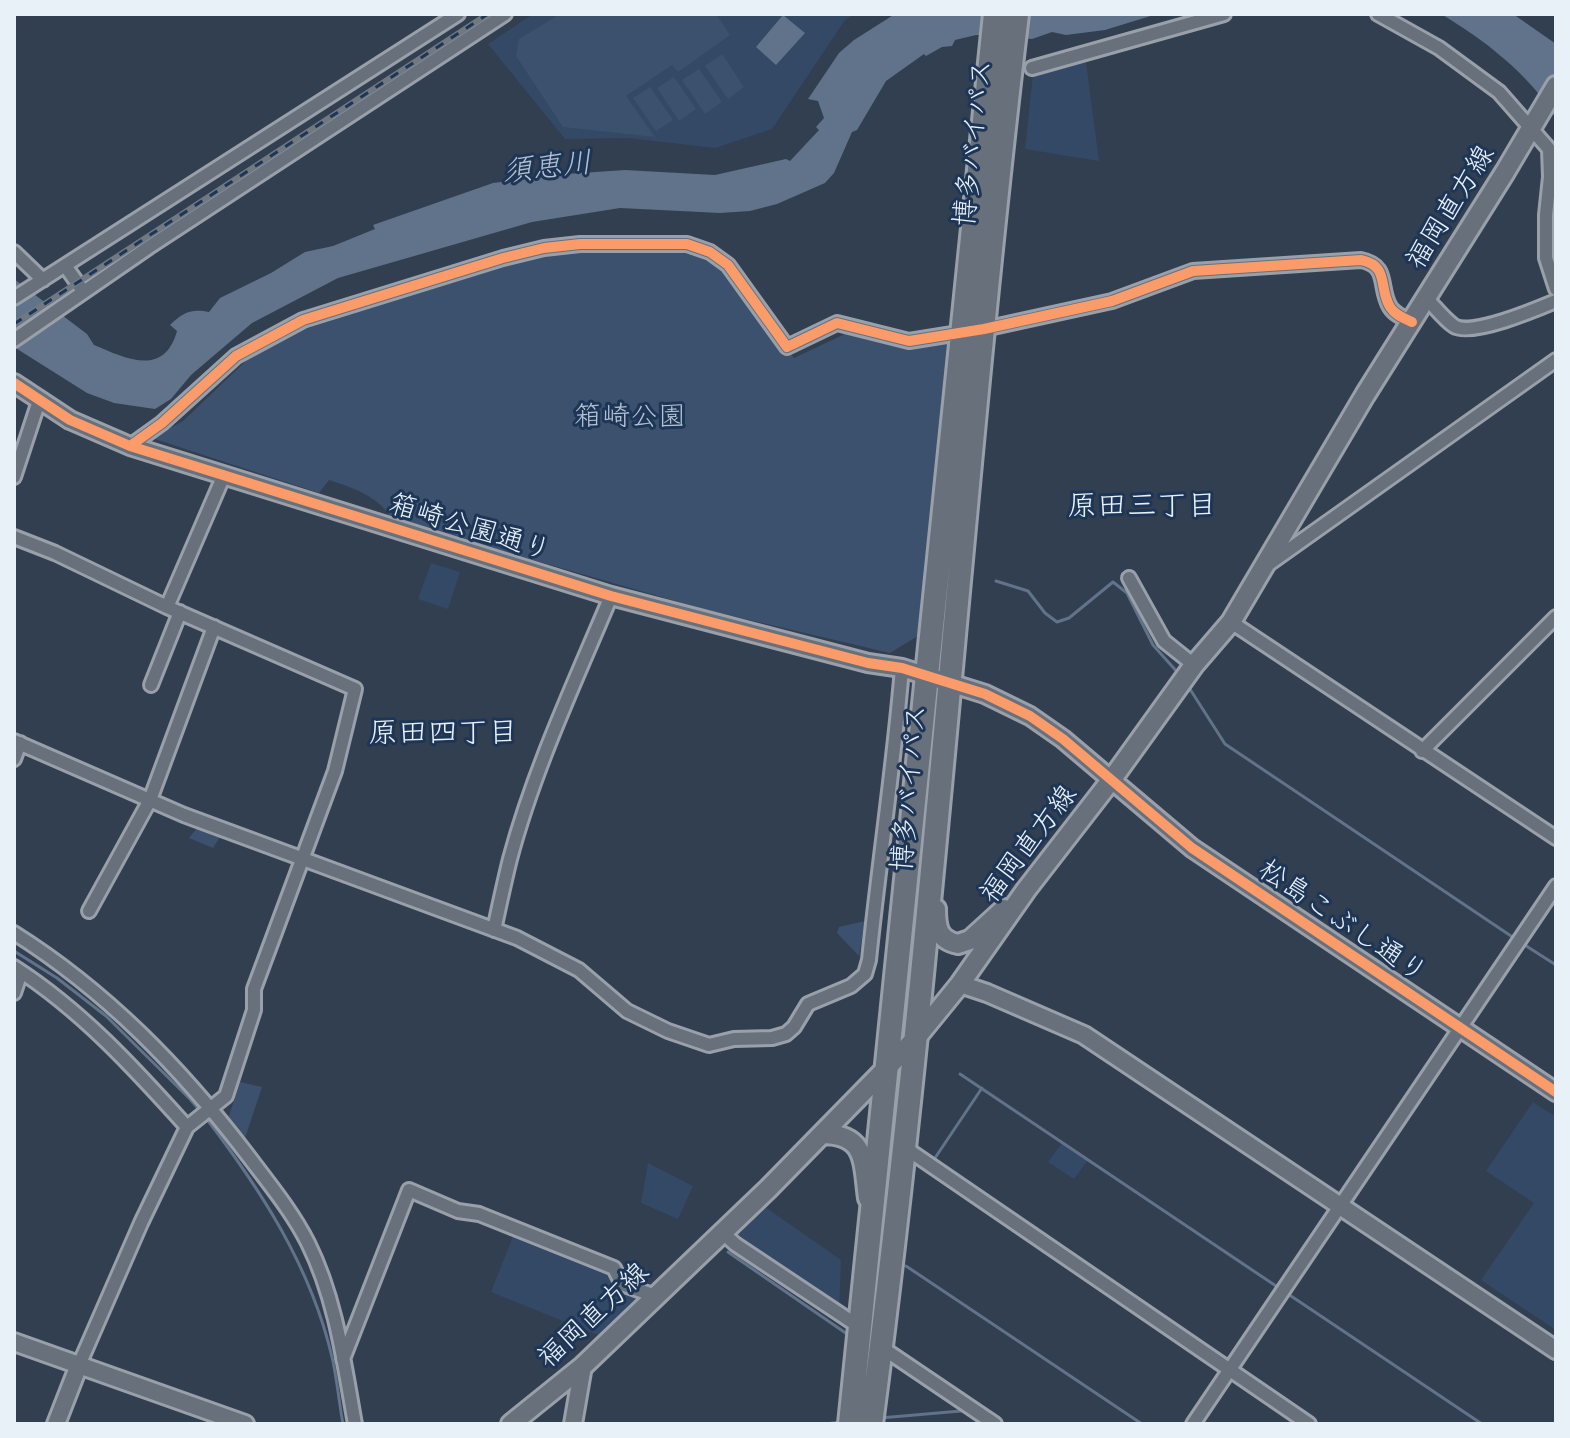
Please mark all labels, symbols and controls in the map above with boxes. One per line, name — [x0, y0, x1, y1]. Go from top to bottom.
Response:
street label: 博多バイパス — [948, 58, 998, 228]
street label: 福岡直方線 — [1399, 139, 1501, 275]
water label: 須恵川 — [500, 144, 594, 190]
park label: 箱崎公園 — [574, 399, 686, 433]
street label: 箱崎公園通り — [385, 486, 555, 568]
district label: 原田三丁目 — [1067, 488, 1217, 524]
street label: 博多バイパス — [885, 703, 933, 873]
district label: 原田四丁目 — [368, 715, 518, 751]
street label: 福岡直方線 — [972, 778, 1084, 910]
street label: 松島こぶし通り — [1252, 852, 1434, 990]
street label: 福岡直方線 — [530, 1255, 656, 1375]

